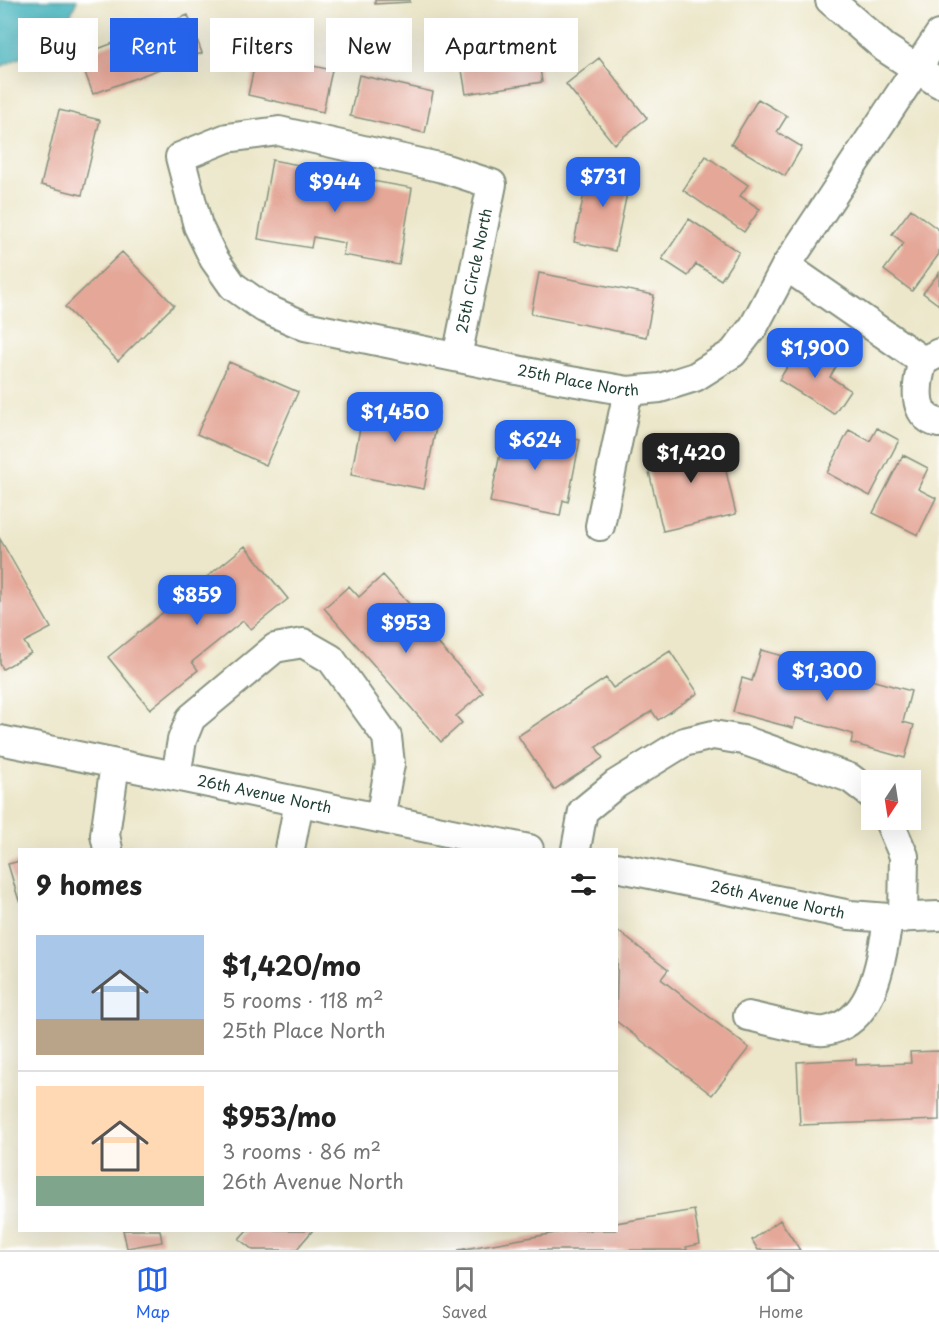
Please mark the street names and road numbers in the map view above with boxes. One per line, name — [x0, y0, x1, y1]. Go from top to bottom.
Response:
street label: 25th Circle North — [449, 206, 497, 335]
street label: 25th Place North — [516, 357, 640, 401]
street label: 26th Avenue North — [196, 768, 334, 818]
street label: 26th Avenue North — [709, 874, 847, 924]

